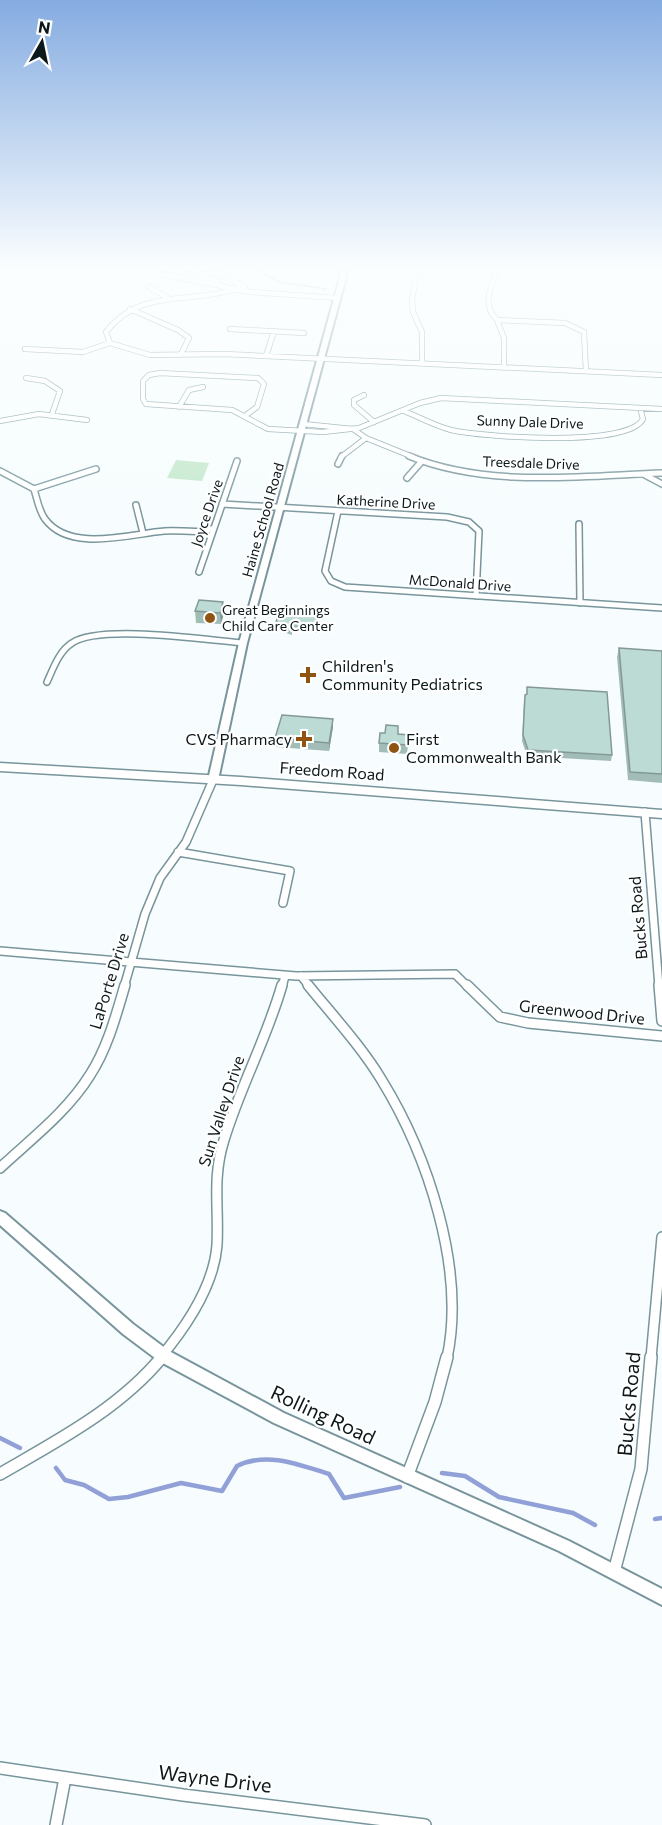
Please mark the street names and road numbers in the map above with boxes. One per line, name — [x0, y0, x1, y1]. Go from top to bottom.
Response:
street label: Sunny Dale Drive — [476, 411, 584, 432]
street label: Treesdale Drive — [482, 452, 580, 473]
street label: Haine School Road — [238, 461, 287, 579]
street label: Joyce Drive — [187, 477, 226, 549]
street label: Katherine Drive — [336, 490, 436, 513]
street label: McDonald Drive — [408, 570, 512, 595]
street label: Freedom Road — [279, 757, 385, 784]
street label: Bucks Road — [624, 876, 651, 960]
street label: LaPorte Drive — [85, 930, 132, 1031]
street label: Greenwood Drive — [518, 995, 646, 1028]
street label: Sun Valley Drive — [194, 1053, 247, 1169]
street label: Bucks Road — [611, 1351, 645, 1457]
street label: Rolling Road — [267, 1379, 380, 1449]
street label: Wayne Drive — [157, 1759, 273, 1797]

